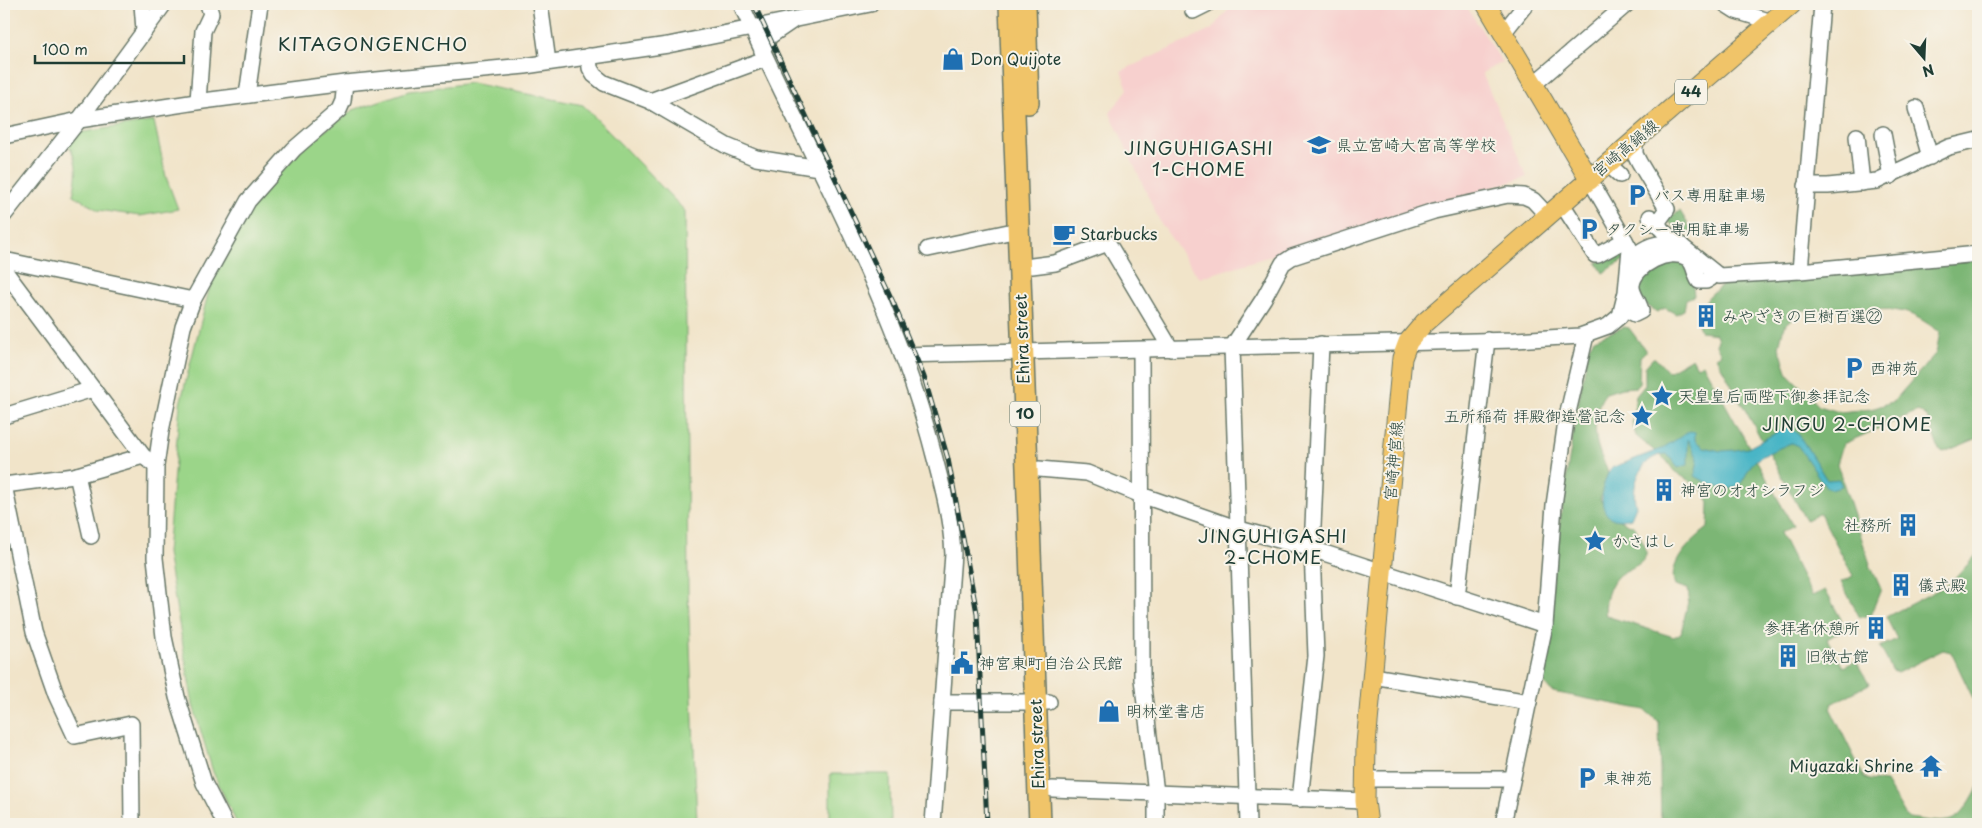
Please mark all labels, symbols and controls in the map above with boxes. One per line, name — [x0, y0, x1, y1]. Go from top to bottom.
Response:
district label: KITAGONGENCHO — [278, 29, 468, 57]
scale bar — [35, 32, 184, 64]
north arrow — [1900, 32, 1950, 82]
text: 100 m — [42, 37, 88, 60]
shop icon: Don Quijote — [940, 46, 966, 72]
place label: Don Quijote — [970, 46, 1061, 70]
text: N — [1920, 59, 1937, 82]
road number: 44 — [1675, 80, 1707, 104]
street label: 宮崎高鍋線 — [1586, 112, 1663, 182]
school or university icon: 県立宮崎大宮高等学校 — [1306, 132, 1332, 158]
place label: 県立宮崎大宮高等学校 — [1336, 132, 1496, 156]
district label: JINGUHIGASHI 1-CHOME — [1124, 134, 1274, 182]
parking icon: バス専用駐車場 — [1624, 182, 1650, 208]
place label: バス専用駐車場 — [1654, 182, 1766, 206]
parking icon: タクシー専用駐車場 — [1576, 216, 1602, 242]
place label: タクシー専用駐車場 — [1606, 216, 1750, 240]
cafe icon: Starbucks — [1051, 221, 1077, 247]
place label: Starbucks — [1080, 221, 1158, 245]
street label: Ehira street — [1007, 293, 1035, 384]
building icon: みやざきの巨樹百選㉒ — [1693, 303, 1719, 329]
place label: みやざきの巨樹百選㉒ — [1722, 303, 1882, 327]
parking icon: 西神苑 — [1841, 355, 1867, 381]
place label: 西神苑 — [1870, 355, 1918, 379]
place icon: 天皇皇后両陛下御参拝記念 — [1649, 383, 1675, 409]
place label: 天皇皇后両陛下御参拝記念 — [1678, 383, 1870, 407]
road number: 10 — [1010, 402, 1040, 426]
place label: 五所稲荷 拝殿御造營記念 — [1444, 403, 1625, 427]
place icon: 五所稲荷 拝殿御造營記念 — [1629, 403, 1655, 429]
district label: JINGU 2-CHOME — [1762, 410, 1932, 437]
street label: 宮崎神宮線 — [1377, 420, 1407, 502]
building icon: 神宮のオオシラフジ — [1651, 477, 1677, 503]
place label: 神宮のオオシラフジ — [1680, 477, 1824, 501]
place label: 社務所 — [1844, 512, 1892, 536]
building icon: 社務所 — [1895, 512, 1921, 538]
district label: JINGUHIGASHI 2-CHOME — [1198, 522, 1348, 570]
place icon: かさはし — [1582, 528, 1608, 554]
place label: かさはし — [1612, 528, 1676, 552]
building icon: 儀式殿 — [1888, 572, 1914, 598]
place label: 儀式殿 — [1918, 572, 1966, 596]
place label: 参拝者休憩所 — [1764, 615, 1860, 639]
building icon: 参拝者休憩所 — [1863, 615, 1889, 641]
building icon: 旧徴古館 — [1775, 643, 1801, 669]
place label: 旧徴古館 — [1805, 643, 1869, 667]
public building icon: 神宮東町自治公民館 — [949, 650, 975, 676]
place label: 神宮東町自治公民館 — [979, 650, 1123, 674]
street label: Ehira street — [1022, 698, 1050, 789]
shop icon: 明林堂書店 — [1096, 698, 1122, 724]
place label: 明林堂書店 — [1126, 698, 1206, 722]
place label: Miyazaki Shrine — [1790, 753, 1914, 777]
temple icon: Miyazaki Shrine — [1918, 753, 1944, 779]
parking icon: 東神苑 — [1574, 765, 1600, 791]
place label: 東神苑 — [1604, 765, 1652, 789]

